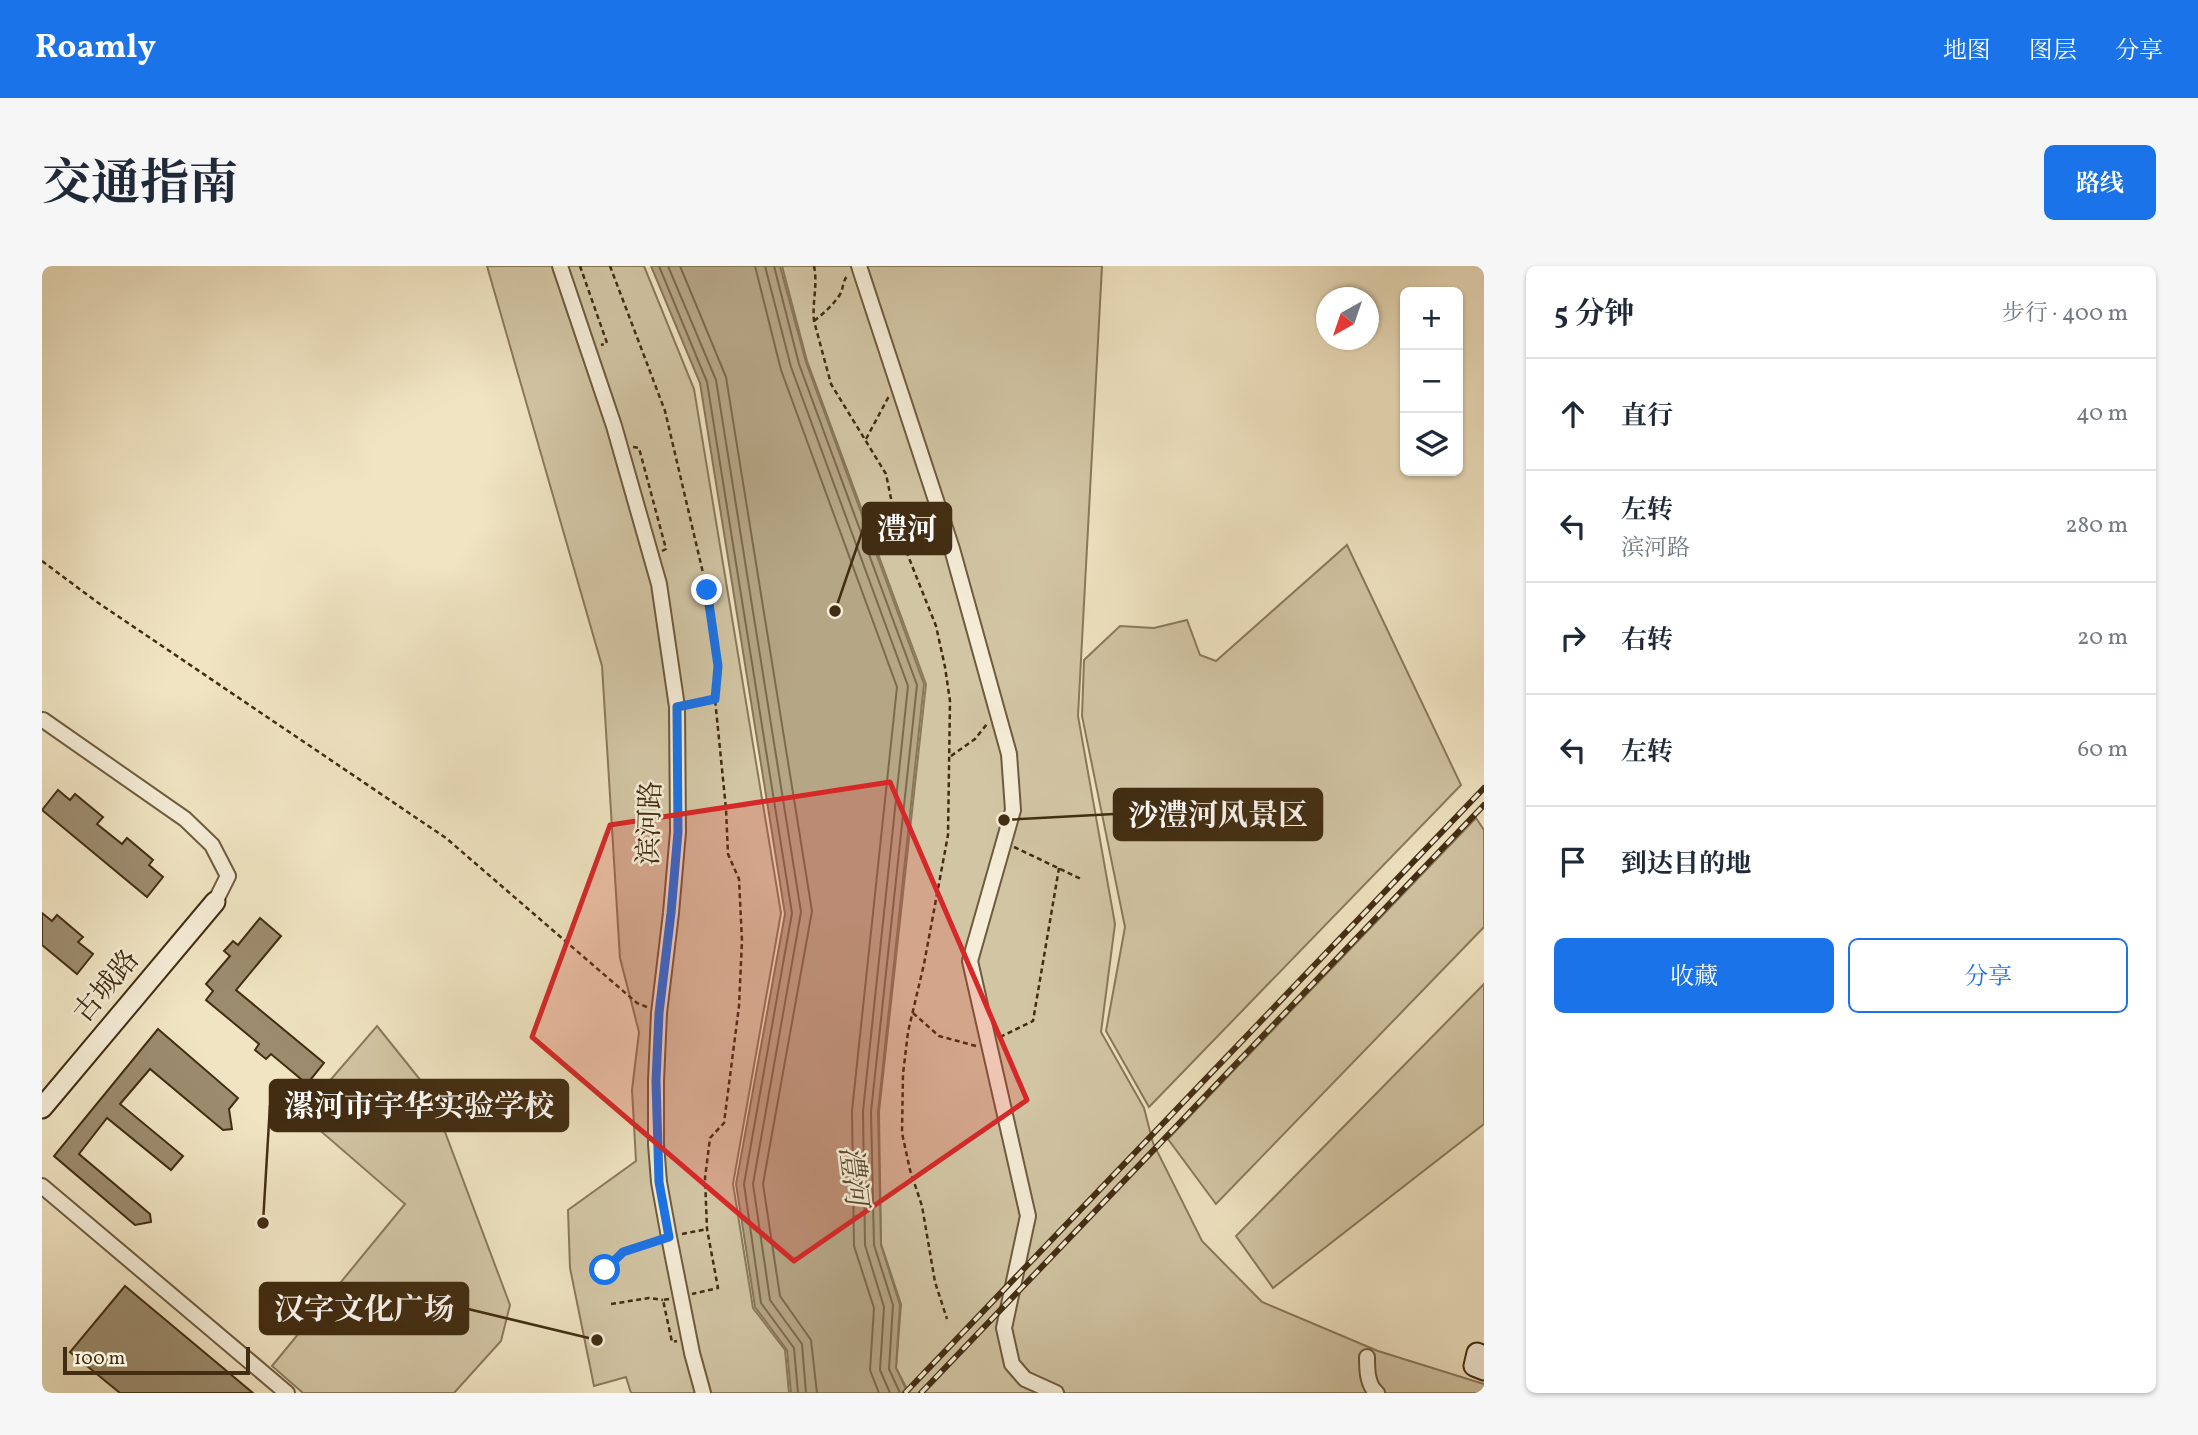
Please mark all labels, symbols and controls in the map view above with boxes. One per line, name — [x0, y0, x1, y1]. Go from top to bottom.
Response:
text: Roamly — [35, 26, 156, 72]
text: 地图 — [1943, 35, 1991, 69]
text: 图层 — [2029, 35, 2077, 69]
text: 分享 — [2115, 35, 2163, 69]
button: 路线 — [2044, 145, 2156, 220]
text: 交通指南 — [42, 152, 238, 221]
north arrow — [1316, 287, 1379, 350]
map controls — [1400, 287, 1463, 476]
button: + — [1400, 287, 1463, 350]
text: 5 分钟 — [1554, 294, 1634, 336]
text: 步行 · 400 m — [2002, 298, 2128, 330]
button: − — [1400, 350, 1463, 413]
icon: ahead — [1554, 395, 1592, 433]
text: 40 m — [2076, 398, 2128, 430]
text: 直行 — [1621, 399, 1673, 435]
button: layers — [1400, 413, 1463, 476]
text: 左转 — [1621, 493, 1673, 529]
callout: 澧河 — [863, 503, 951, 554]
icon: left — [1554, 507, 1592, 545]
text: 澧河 — [877, 510, 937, 552]
text: 280 m — [2065, 510, 2128, 542]
text: 滨河路 — [1621, 533, 1690, 565]
route end — [691, 574, 722, 605]
icon: right — [1554, 619, 1592, 657]
text: 20 m — [2077, 622, 2128, 654]
text: 右转 — [1621, 623, 1673, 659]
icon: left — [1554, 731, 1592, 769]
text: 60 m — [2078, 734, 2128, 766]
text: 左转 — [1621, 735, 1673, 771]
street label: 滨河路 — [630, 780, 672, 866]
callout: 沙澧河风景区 — [1114, 789, 1322, 840]
text: 沙澧河风景区 — [1128, 796, 1308, 838]
icon: arrive — [1554, 843, 1592, 881]
text: 到达目的地 — [1621, 847, 1751, 883]
button: 收藏 — [1554, 938, 1834, 1013]
button: 分享 — [1848, 938, 2128, 1013]
street label: 古城路 — [65, 942, 149, 1032]
callout: 漯河市宇华实验学校 — [270, 1080, 568, 1131]
text: 漯河市宇华实验学校 — [284, 1087, 554, 1129]
water label: 澧河 — [828, 1144, 877, 1213]
route start — [589, 1254, 620, 1285]
callout: 汉字文化广场 — [260, 1283, 468, 1334]
text: 汉字文化广场 — [274, 1290, 454, 1332]
scale bar — [63, 1344, 250, 1376]
text: 100 m — [74, 1346, 125, 1372]

